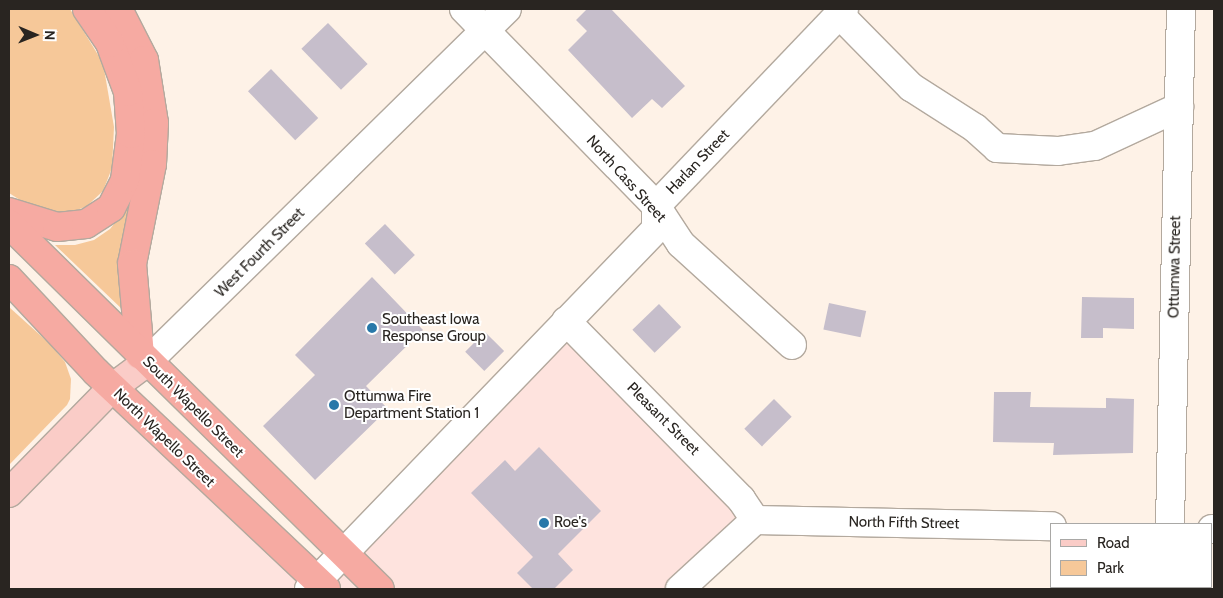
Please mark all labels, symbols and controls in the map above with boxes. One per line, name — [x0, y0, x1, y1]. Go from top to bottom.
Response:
north arrow — [10, 10, 60, 60]
text: N — [41, 30, 59, 40]
street label: Harlan Street — [663, 126, 733, 198]
street label: North Cass Street — [582, 132, 670, 226]
street label: West Fourth Street — [212, 205, 308, 301]
street label: Ottumwa Street — [1165, 216, 1185, 318]
place label: Southeast Iowa Response Group — [382, 310, 486, 345]
marker: Southeast Iowa Response Group — [366, 322, 378, 334]
street label: South Wapello Street — [139, 353, 247, 461]
street label: Pleasant Street — [623, 379, 703, 459]
street label: North Wapello Street — [110, 385, 218, 491]
place label: Ottumwa Fire Department Station 1 — [344, 387, 479, 422]
marker: Ottumwa Fire Department Station 1 — [328, 399, 340, 411]
street label: North Fifth Street — [848, 513, 960, 533]
place label: Roe's — [554, 514, 587, 532]
marker: Roe's — [538, 517, 550, 529]
legend — [1050, 523, 1213, 588]
text: Road — [1097, 534, 1130, 552]
text: Park — [1097, 559, 1124, 577]

